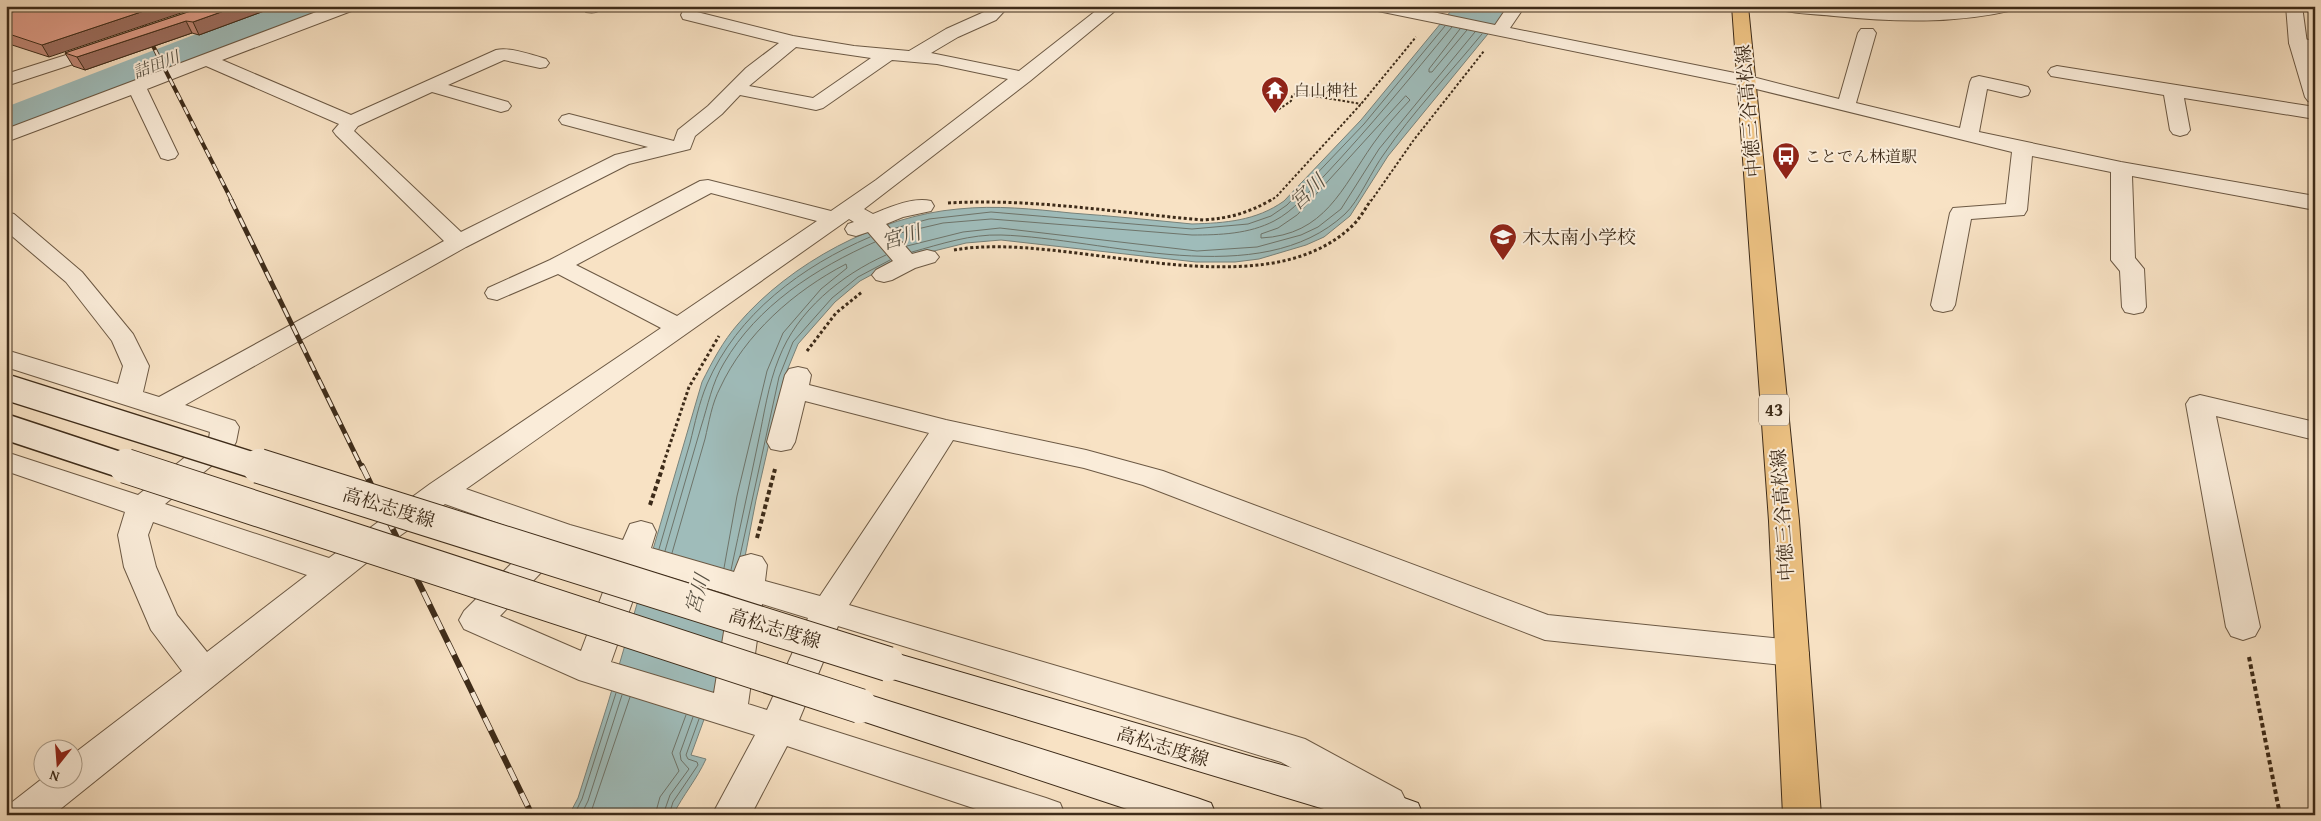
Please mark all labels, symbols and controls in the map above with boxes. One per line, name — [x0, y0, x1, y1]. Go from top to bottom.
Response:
water label: 詰田川 — [129, 43, 185, 84]
street label: 中徳三谷高松線 — [1728, 44, 1768, 178]
temple icon: 白山神社 — [1260, 75, 1290, 114]
place label: 白山神社 — [1294, 78, 1358, 102]
bus stop icon: ことでん林道駅 — [1771, 141, 1801, 180]
place label: ことでん林道駅 — [1805, 144, 1917, 168]
water label: 宮川 — [1282, 166, 1333, 216]
water label: 宮川 — [877, 216, 926, 256]
school or university icon: 木太南小学校 — [1488, 222, 1518, 261]
place label: 木太南小学校 — [1522, 223, 1636, 251]
road number: 43 — [1759, 394, 1789, 426]
street label: 中徳三谷高松線 — [1763, 448, 1801, 582]
street label: 高松志度線 — [339, 480, 439, 534]
water label: 宮川 — [677, 569, 717, 617]
street label: 高松志度線 — [725, 601, 825, 655]
street label: 高松志度線 — [1113, 719, 1213, 773]
north arrow — [32, 738, 82, 788]
text: N — [46, 765, 62, 787]

